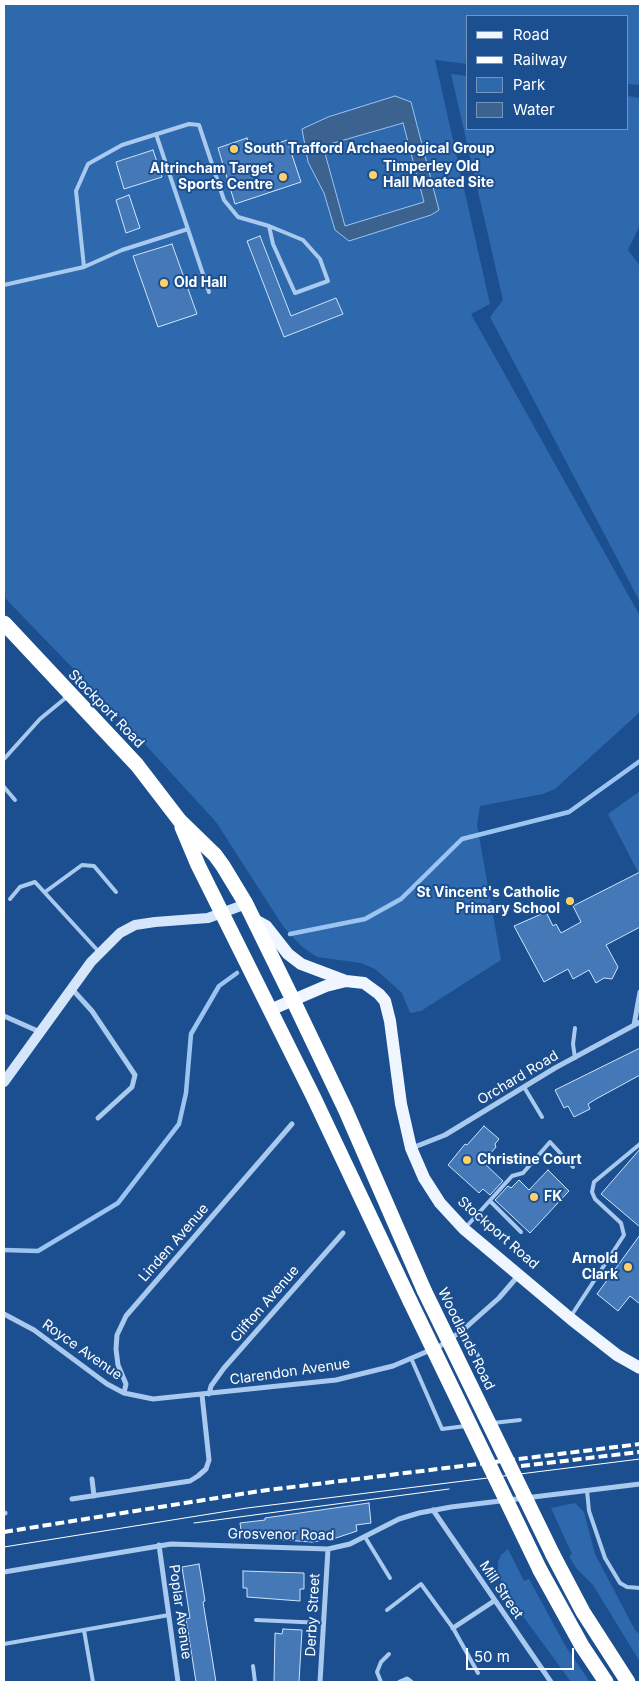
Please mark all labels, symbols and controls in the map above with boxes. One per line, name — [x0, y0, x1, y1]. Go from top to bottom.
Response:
legend — [467, 15, 629, 130]
text: Road — [513, 25, 549, 44]
text: Railway — [513, 50, 567, 69]
text: Park — [513, 75, 545, 94]
text: Water — [513, 100, 555, 119]
place label: South Trafford Archaeological Group — [244, 141, 495, 157]
marker: South Trafford Archaeological Group — [228, 143, 240, 155]
place label: Timperley Old Hall Moated Site — [383, 159, 494, 192]
place label: Altrincham Target Sports Centre — [150, 161, 273, 193]
marker: Timperley Old Hall Moated Site — [367, 169, 379, 181]
marker: Altrincham Target Sports Centre — [277, 171, 289, 183]
place label: Old Hall — [174, 275, 227, 291]
marker: Old Hall — [158, 277, 170, 289]
street label: Stockport Road — [64, 666, 148, 752]
place label: St Vincent's Catholic Primary School — [416, 885, 560, 918]
marker: St Vincent's Catholic Primary School — [564, 895, 576, 907]
street label: Orchard Road — [475, 1047, 561, 1109]
place label: Christine Court — [477, 1152, 582, 1168]
marker: Christine Court — [461, 1154, 473, 1166]
place label: FK — [544, 1189, 562, 1205]
marker: FK — [528, 1191, 540, 1203]
street label: Stockport Road — [454, 1193, 542, 1273]
street label: Linden Avenue — [136, 1201, 212, 1285]
place label: Arnold Clark — [572, 1251, 618, 1284]
marker: Arnold Clark — [622, 1261, 634, 1273]
street label: Clifton Avenue — [227, 1262, 303, 1346]
street label: Woodlands Road — [434, 1285, 498, 1393]
street label: Royce Avenue — [39, 1316, 125, 1384]
street label: Clarendon Avenue — [229, 1355, 351, 1389]
street label: Grosvenor Road — [228, 1526, 334, 1544]
street label: Mill Street — [476, 1558, 526, 1622]
street label: Poplar Avenue — [165, 1564, 195, 1660]
street label: Derby Street — [302, 1573, 324, 1657]
scale bar — [469, 1638, 576, 1670]
text: 50 m — [474, 1647, 510, 1666]

